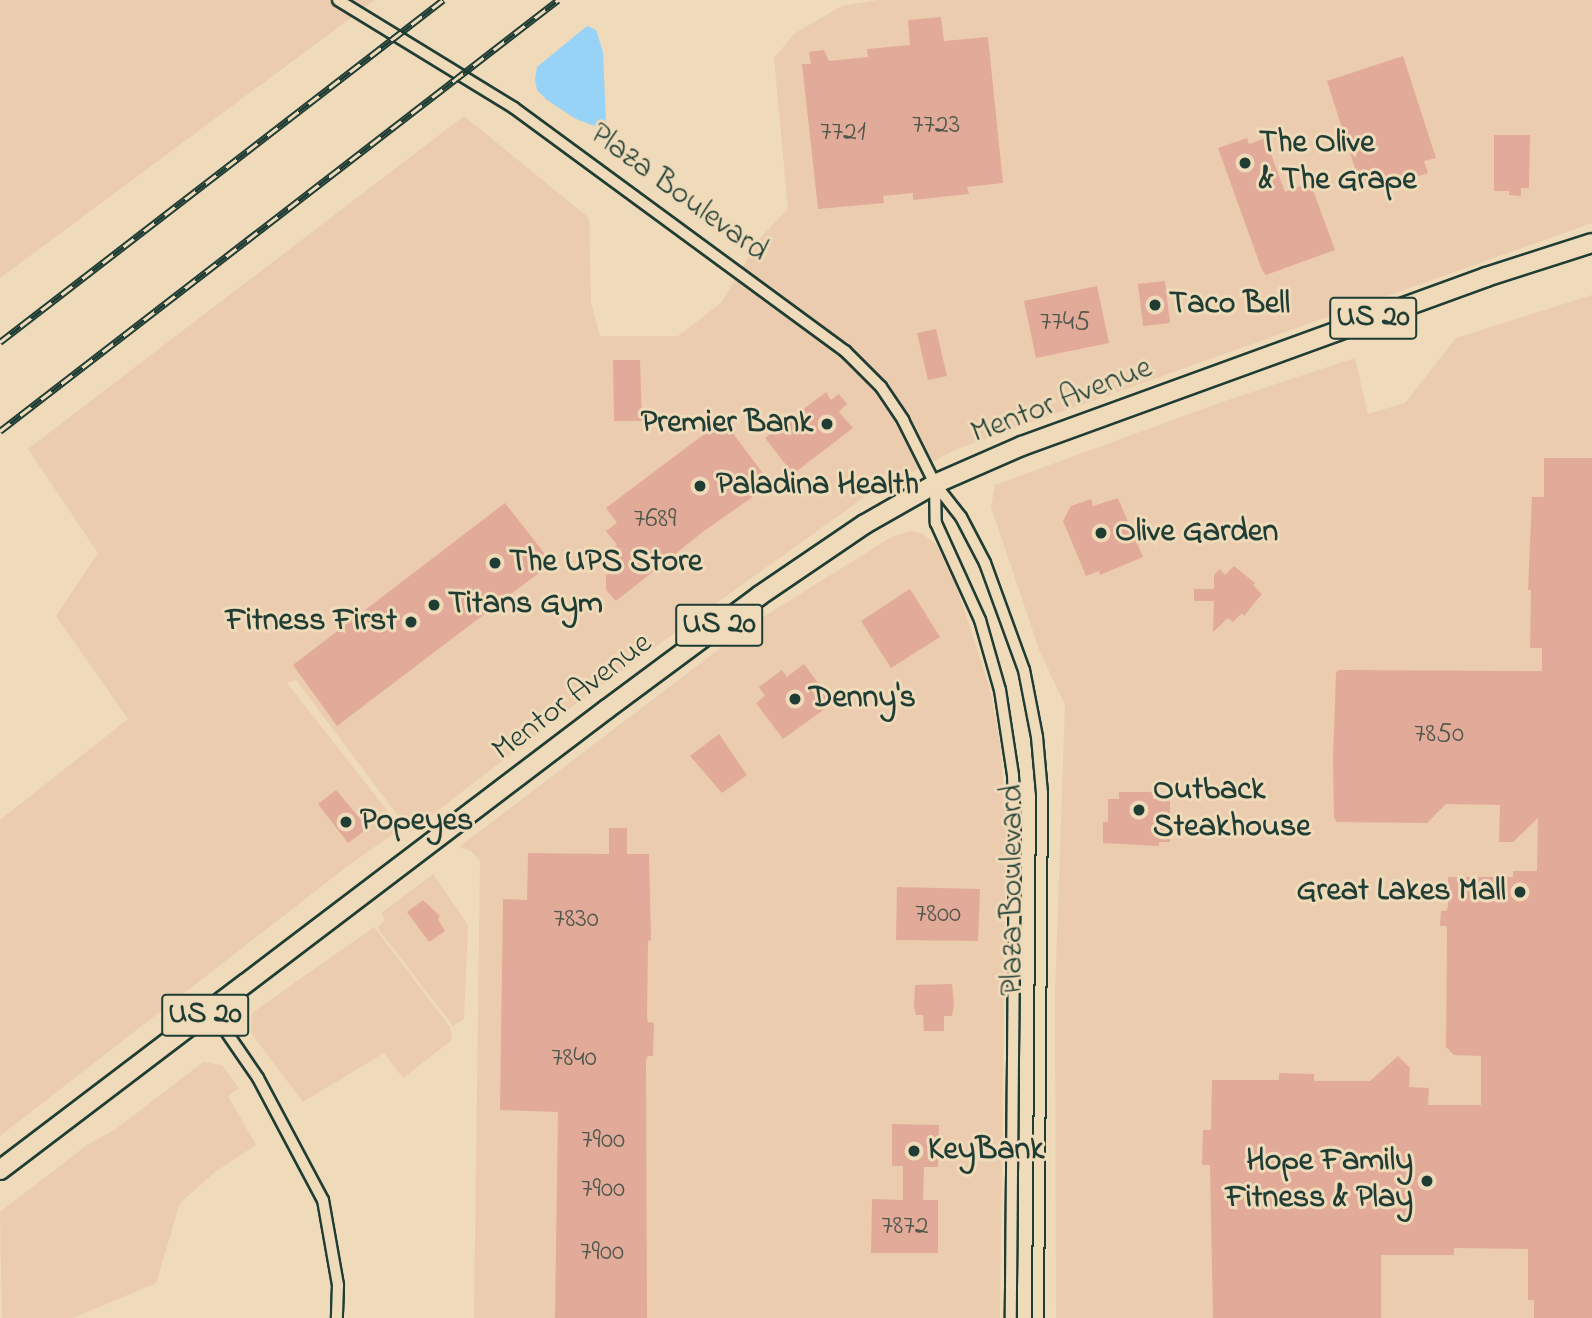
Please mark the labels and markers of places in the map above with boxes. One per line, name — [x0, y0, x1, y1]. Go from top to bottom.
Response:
place label: The Olive & The Grape — [1259, 126, 1417, 201]
marker: The Olive & The Grape — [1237, 155, 1253, 171]
place label: Taco Bell — [1169, 286, 1290, 324]
marker: Taco Bell — [1147, 297, 1163, 313]
place label: Premier Bank — [641, 405, 813, 443]
marker: Premier Bank — [819, 416, 835, 432]
place label: Paladina Health — [716, 467, 919, 505]
marker: Paladina Health — [690, 476, 710, 496]
place label: Olive Garden — [1115, 514, 1278, 552]
marker: Olive Garden — [1093, 525, 1109, 541]
place label: The UPS Store — [509, 544, 702, 582]
marker: The UPS Store — [487, 555, 503, 571]
place label: Titans Gym — [448, 586, 603, 624]
marker: Titans Gym — [426, 597, 442, 613]
place label: Fitness First — [226, 603, 397, 641]
marker: Fitness First — [403, 614, 419, 630]
place label: Denny's — [809, 680, 916, 718]
marker: Denny's — [787, 691, 803, 707]
place label: Outback Steakhouse — [1153, 773, 1311, 848]
marker: Outback Steakhouse — [1131, 802, 1147, 818]
place label: Popeyes — [360, 803, 473, 841]
marker: Popeyes — [338, 814, 354, 830]
place label: Great Lakes Mall — [1296, 873, 1506, 911]
marker: Great Lakes Mall — [1512, 884, 1528, 900]
place label: KeyBank — [928, 1132, 1044, 1170]
marker: KeyBank — [906, 1143, 922, 1159]
place label: Hope Family Fitness & Play — [1225, 1144, 1413, 1219]
marker: Hope Family Fitness & Play — [1419, 1173, 1435, 1189]

